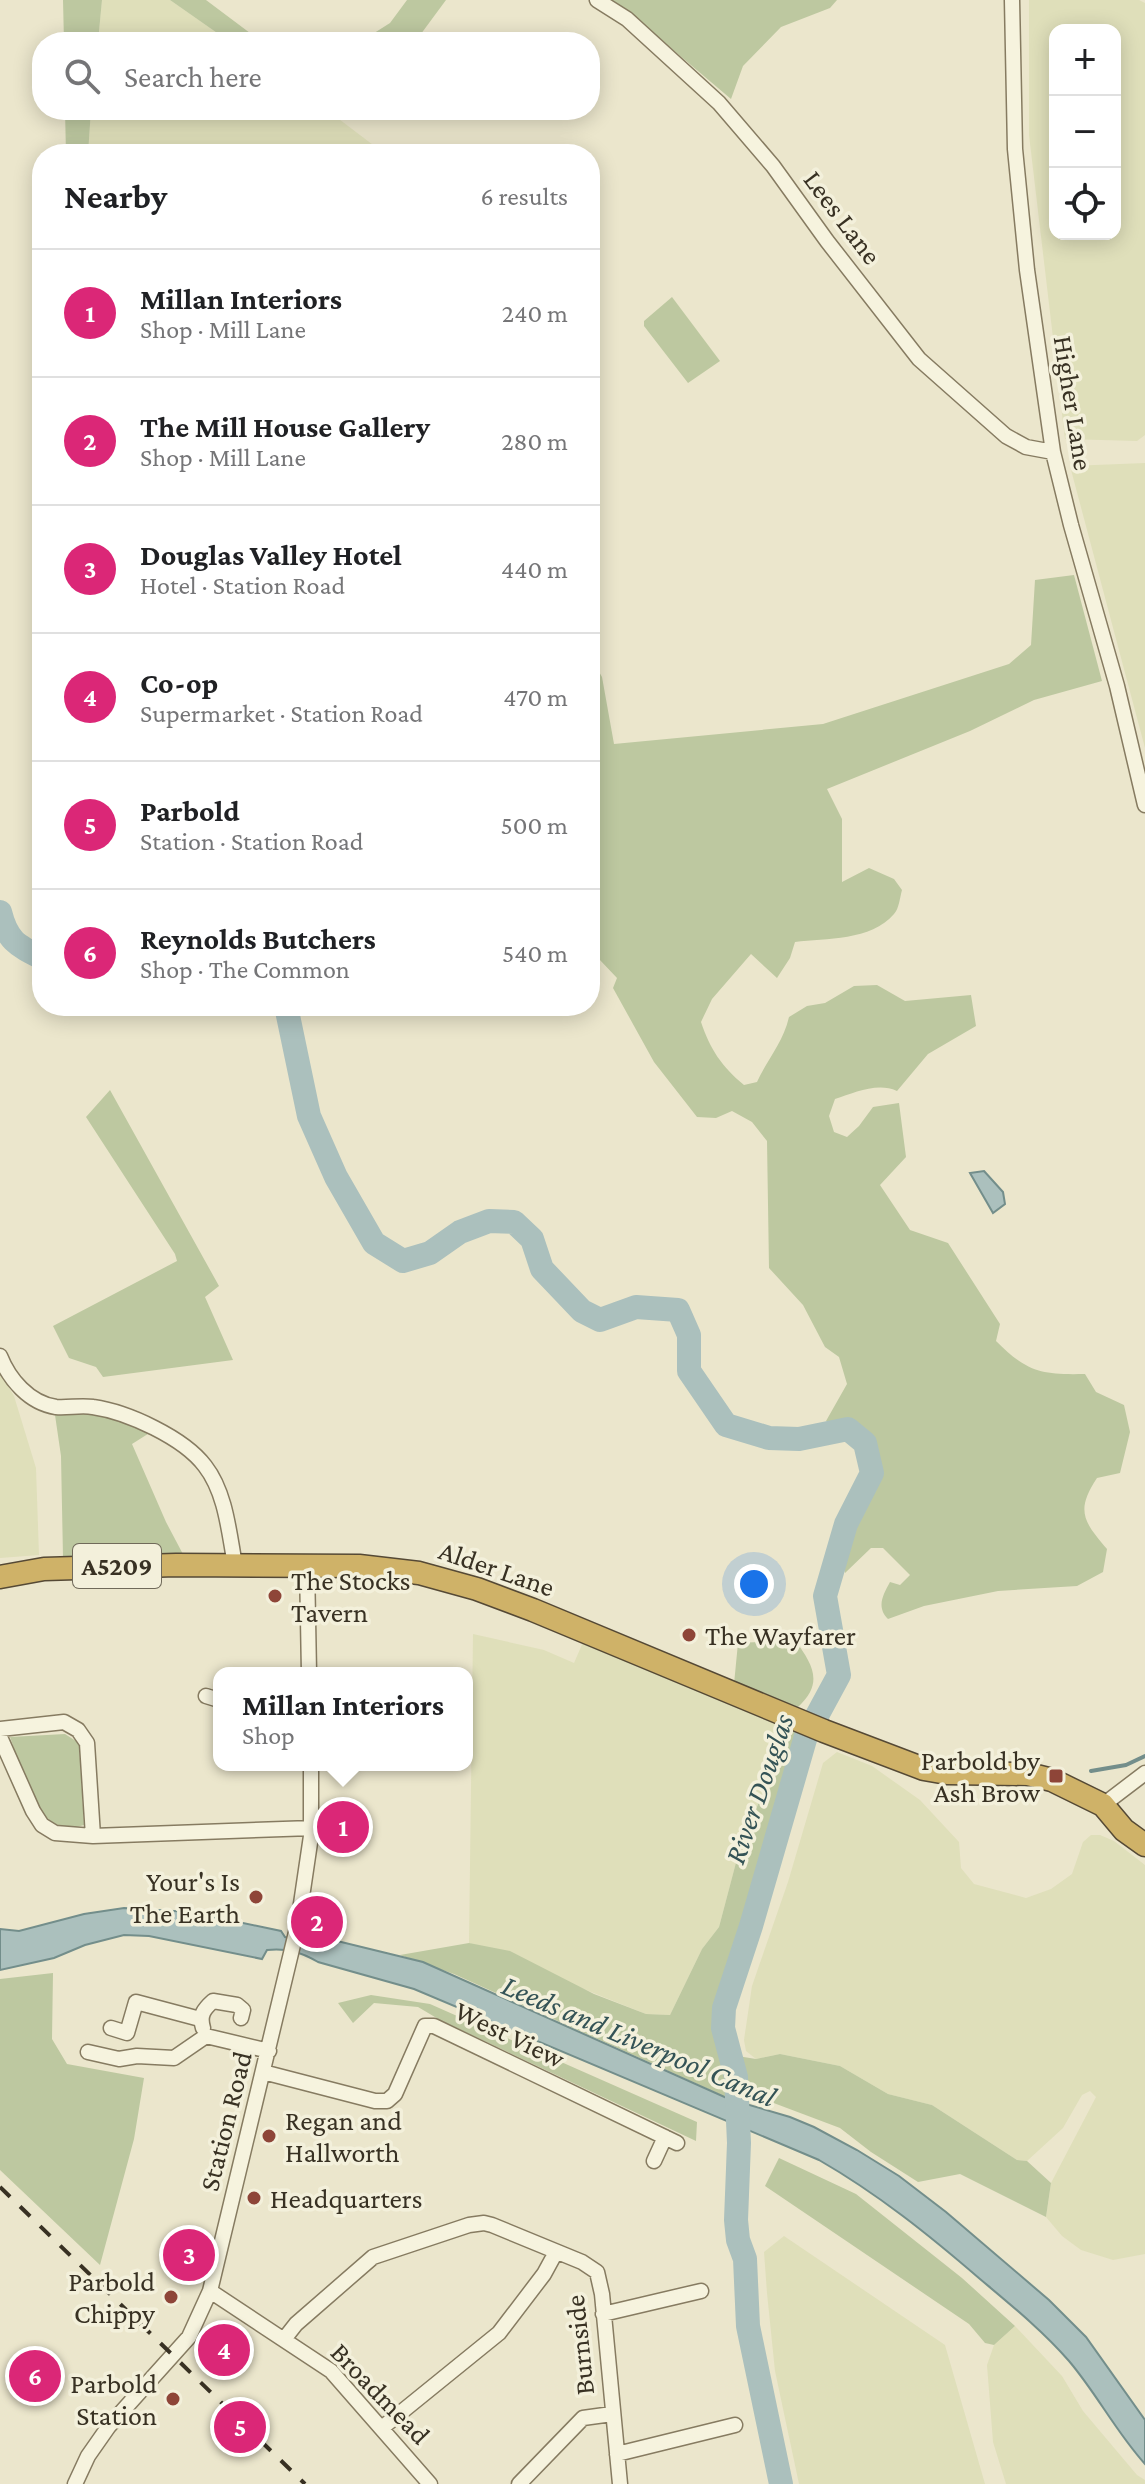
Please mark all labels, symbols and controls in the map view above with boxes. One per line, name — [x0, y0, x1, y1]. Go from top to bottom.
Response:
map controls — [1049, 24, 1121, 240]
button: + — [1049, 24, 1121, 96]
search box — [32, 32, 600, 120]
icon: search — [60, 54, 104, 98]
text: Search here — [124, 60, 262, 93]
button: − — [1049, 96, 1121, 168]
street label: Lees Lane — [797, 164, 888, 270]
button: locate — [1049, 168, 1121, 240]
text: Nearby — [64, 178, 167, 215]
text: 6 results — [480, 182, 568, 211]
text: Millan Interiors — [140, 282, 342, 315]
text: 1 — [85, 299, 95, 328]
text: 240 m — [502, 299, 568, 328]
text: Shop · Mill Lane — [140, 315, 306, 344]
street label: Higher Lane — [1048, 333, 1099, 473]
text: The Mill House Gallery — [140, 410, 430, 443]
text: 2 — [83, 427, 97, 456]
text: 280 m — [501, 427, 568, 456]
text: Shop · Mill Lane — [140, 443, 306, 472]
text: Douglas Valley Hotel — [140, 538, 402, 571]
text: 3 — [84, 555, 96, 584]
text: 440 m — [501, 555, 568, 584]
text: Hotel · Station Road — [140, 571, 345, 600]
text: Co-op — [140, 666, 218, 699]
text: 4 — [83, 683, 97, 712]
text: 470 m — [503, 683, 568, 712]
text: Supermarket · Station Road — [140, 699, 423, 728]
text: Parbold — [140, 794, 240, 827]
text: 5 — [84, 811, 96, 840]
text: 500 m — [501, 811, 568, 840]
text: Station · Station Road — [140, 827, 364, 856]
text: Reynolds Butchers — [140, 922, 376, 955]
text: 6 — [83, 939, 97, 968]
text: 540 m — [502, 939, 568, 968]
text: Shop · The Common — [140, 955, 350, 984]
street label: Alder Lane — [435, 1534, 559, 1603]
road number: A5209 — [73, 1544, 161, 1588]
your location — [734, 1564, 774, 1604]
place label: The Stocks Tavern — [291, 1565, 411, 1628]
marker: The Stocks Tavern — [266, 1587, 284, 1605]
place label: The Wayfarer — [705, 1620, 856, 1651]
marker: The Wayfarer — [680, 1626, 698, 1644]
popup — [213, 1667, 473, 1771]
text: Millan Interiors — [242, 1688, 444, 1721]
water label: River Douglas — [717, 1709, 801, 1868]
text: Shop — [242, 1721, 295, 1750]
place label: Parbold by Ash Brow — [921, 1745, 1041, 1808]
marker: Parbold by Ash Brow — [1047, 1767, 1065, 1785]
pin: 1 — [317, 1797, 369, 1857]
place label: Your's Is The Earth — [130, 1866, 240, 1929]
marker: Your's Is The Earth — [247, 1888, 265, 1906]
pin: 2 — [291, 1892, 343, 1952]
water label: Leeds and Liverpool Canal — [497, 1968, 782, 2114]
street label: West View — [450, 1995, 570, 2074]
street label: Station Road — [193, 2048, 258, 2194]
place label: Regan and Hallworth — [285, 2105, 402, 2168]
marker: Regan and Hallworth — [260, 2127, 278, 2145]
place label: Headquarters — [270, 2183, 423, 2214]
marker: Headquarters — [245, 2189, 263, 2207]
pin: 3 — [163, 2225, 215, 2285]
place label: Parbold Chippy — [68, 2266, 156, 2329]
marker: Parbold Chippy — [162, 2288, 180, 2306]
street label: Burnside — [559, 2293, 600, 2397]
pin: 4 — [198, 2320, 250, 2380]
street label: Broadmead — [325, 2336, 437, 2451]
pin: 6 — [9, 2346, 61, 2406]
place label: Parbold Station — [70, 2368, 157, 2431]
marker: Parbold Station — [164, 2390, 182, 2408]
pin: 5 — [214, 2397, 266, 2457]

